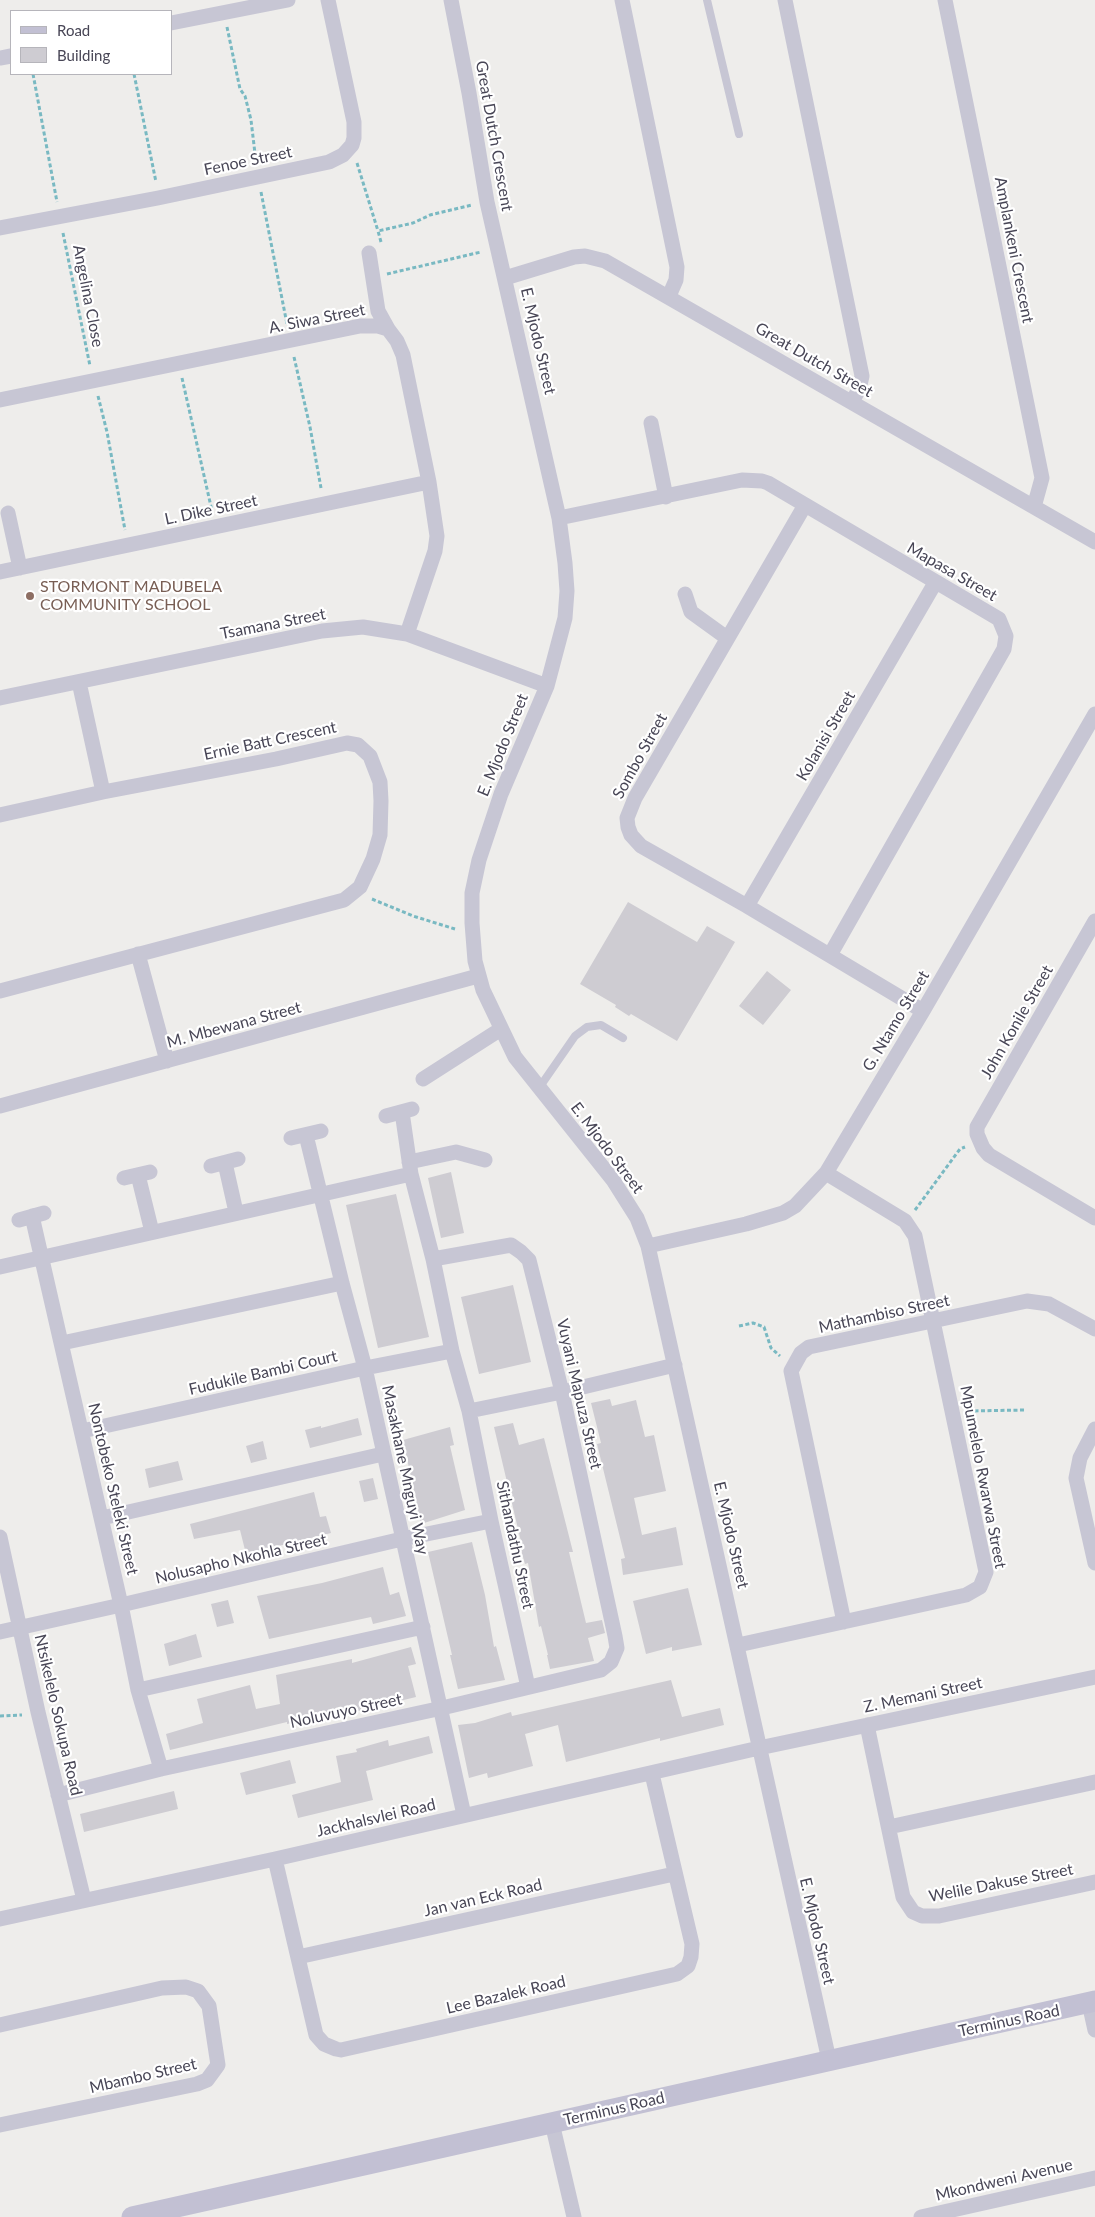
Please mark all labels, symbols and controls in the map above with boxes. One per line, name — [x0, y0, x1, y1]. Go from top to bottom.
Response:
legend — [10, 10, 172, 75]
text: Road — [57, 21, 90, 39]
text: Building — [57, 46, 110, 64]
street label: Great Dutch Crescent — [471, 59, 517, 213]
street label: Fenoe Street — [202, 142, 294, 180]
street label: Amplankeni Crescent — [990, 175, 1038, 325]
street label: Angelina Close — [69, 243, 107, 349]
street label: E. Mjodo Street — [516, 286, 560, 396]
street label: A. Siwa Street — [267, 300, 367, 338]
street label: Great Dutch Street — [752, 319, 876, 401]
street label: L. Dike Street — [163, 491, 259, 529]
street label: Mapasa Street — [904, 539, 1000, 605]
place label: STORMONT MADUBELA COMMUNITY SCHOOL — [40, 577, 222, 615]
marker: STORMONT MADUBELA COMMUNITY SCHOOL — [24, 590, 36, 602]
street label: Tsamana Street — [219, 604, 327, 644]
street label: Kolanisi Street — [793, 688, 859, 784]
street label: E. Mjodo Street — [474, 691, 532, 799]
street label: Sombo Street — [609, 710, 671, 802]
street label: Ernie Batt Crescent — [202, 718, 338, 764]
street label: John Konile Street — [977, 962, 1057, 1082]
street label: G. Ntamo Street — [858, 967, 934, 1075]
street label: M. Mbewana Street — [165, 998, 303, 1052]
street label: E. Mjodo Street — [567, 1099, 647, 1197]
street label: Mathambiso Street — [817, 1291, 951, 1337]
street label: Vuyani Mapuza Street — [552, 1317, 606, 1471]
street label: Fudukile Bambi Court — [187, 1347, 339, 1399]
street label: Masakhane Mnguyi Way — [378, 1384, 432, 1556]
street label: Mpumelelo Rwarwa Street — [956, 1384, 1010, 1570]
street label: Nontobeko Steleki Street — [84, 1401, 142, 1577]
street label: Sithandathu Street — [492, 1479, 538, 1611]
street label: E. Mjodo Street — [709, 1480, 753, 1590]
street label: Nolusapho Nkohla Street — [153, 1530, 329, 1588]
street label: Ntsikelelo Sokupa Road — [30, 1632, 86, 1798]
street label: Z. Memani Street — [862, 1673, 984, 1717]
street label: Noluvuyo Street — [288, 1690, 404, 1732]
street label: Jackhalsvlei Road — [315, 1795, 437, 1841]
street label: Welile Dakuse Street — [927, 1860, 1075, 1906]
street label: Jan van Eck Road — [422, 1875, 544, 1921]
street label: E. Mjodo Street — [795, 1876, 839, 1986]
street label: Lee Bazalek Road — [444, 1972, 568, 2018]
street label: Terminus Road — [957, 2001, 1061, 2041]
street label: Mbambo Street — [88, 2054, 198, 2098]
street label: Terminus Road — [562, 2088, 666, 2130]
street label: Mkondweni Avenue — [934, 2155, 1074, 2205]

